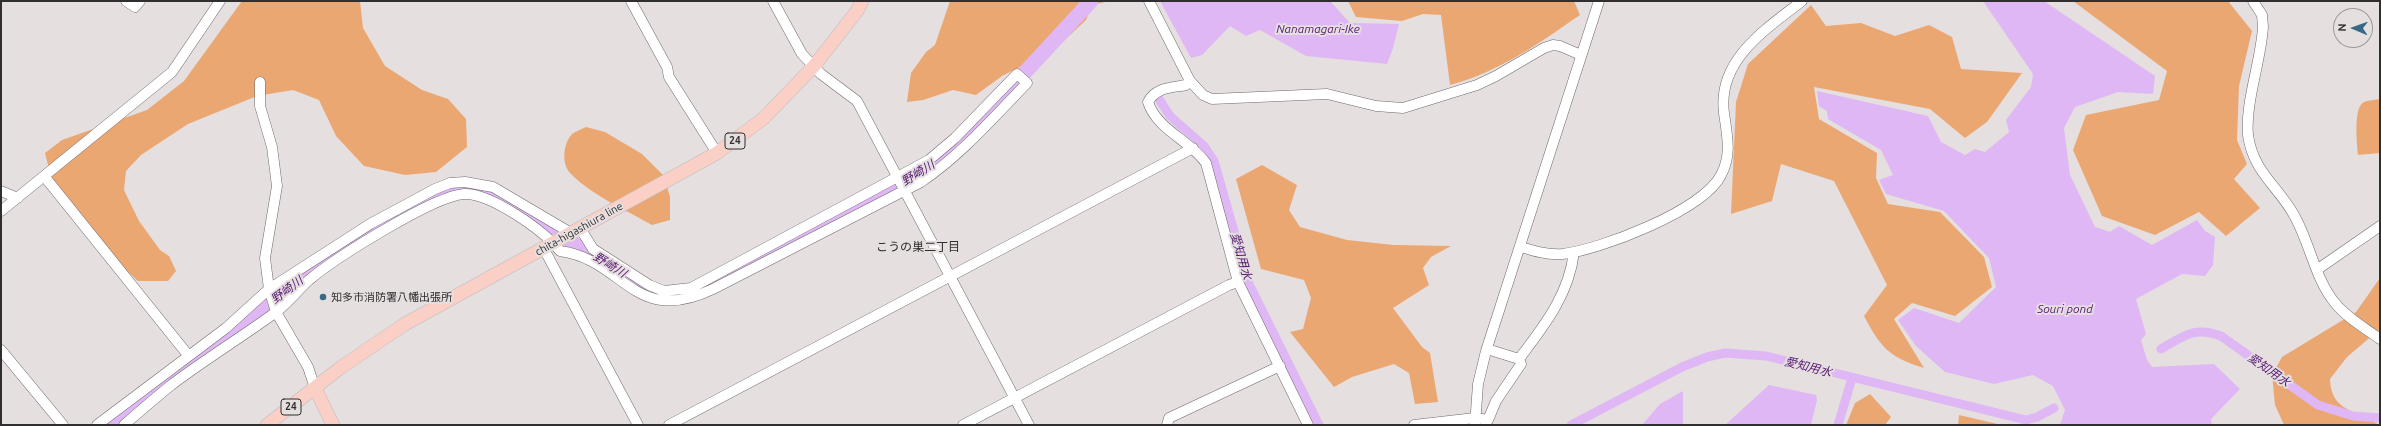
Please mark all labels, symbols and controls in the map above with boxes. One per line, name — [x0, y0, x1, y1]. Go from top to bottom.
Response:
north arrow — [2333, 8, 2373, 48]
water label: Nanamagari-Ike — [1276, 22, 1360, 36]
text: N — [2336, 23, 2348, 32]
road number: 24 — [725, 133, 745, 149]
water label: 野崎川 — [899, 157, 937, 189]
street label: chita-higashiura line — [533, 199, 625, 259]
water label: 愛知用水 — [1227, 231, 1255, 281]
district label: こうの巣二丁目 — [876, 240, 960, 254]
water label: 野崎川 — [591, 249, 629, 281]
water label: 野崎川 — [268, 273, 306, 307]
place label: 知多市消防署八幡出張所 — [331, 290, 452, 304]
marker: 知多市消防署八幡出張所 — [318, 292, 328, 302]
water label: Souri pond — [2037, 302, 2093, 316]
water label: 愛知用水 — [2245, 350, 2293, 390]
water label: 愛知用水 — [1783, 354, 1833, 380]
road number: 24 — [281, 399, 301, 415]

